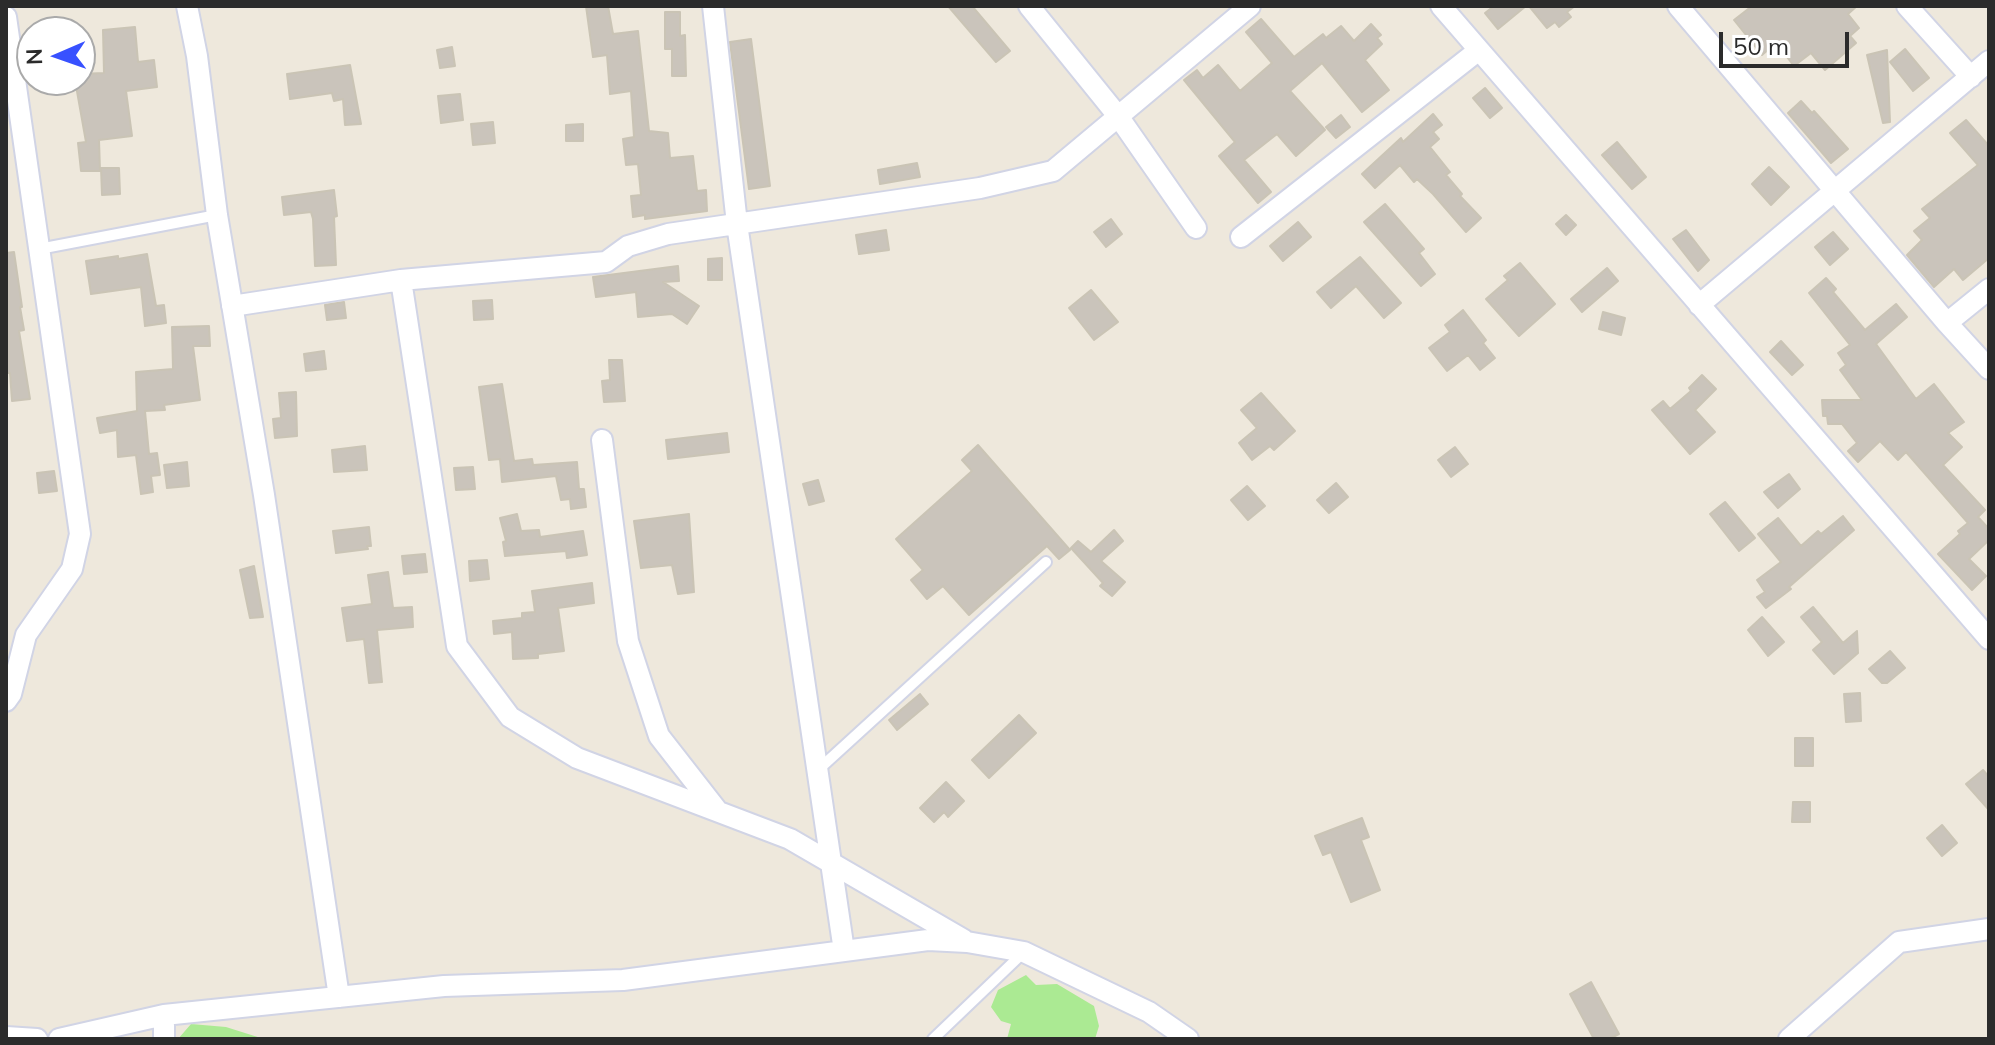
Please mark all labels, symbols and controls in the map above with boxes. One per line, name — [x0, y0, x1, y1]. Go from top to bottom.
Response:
north arrow — [16, 16, 96, 96]
scale bar — [1723, 16, 1853, 66]
text: 50 m — [1733, 31, 1789, 61]
text: N — [20, 48, 48, 66]

